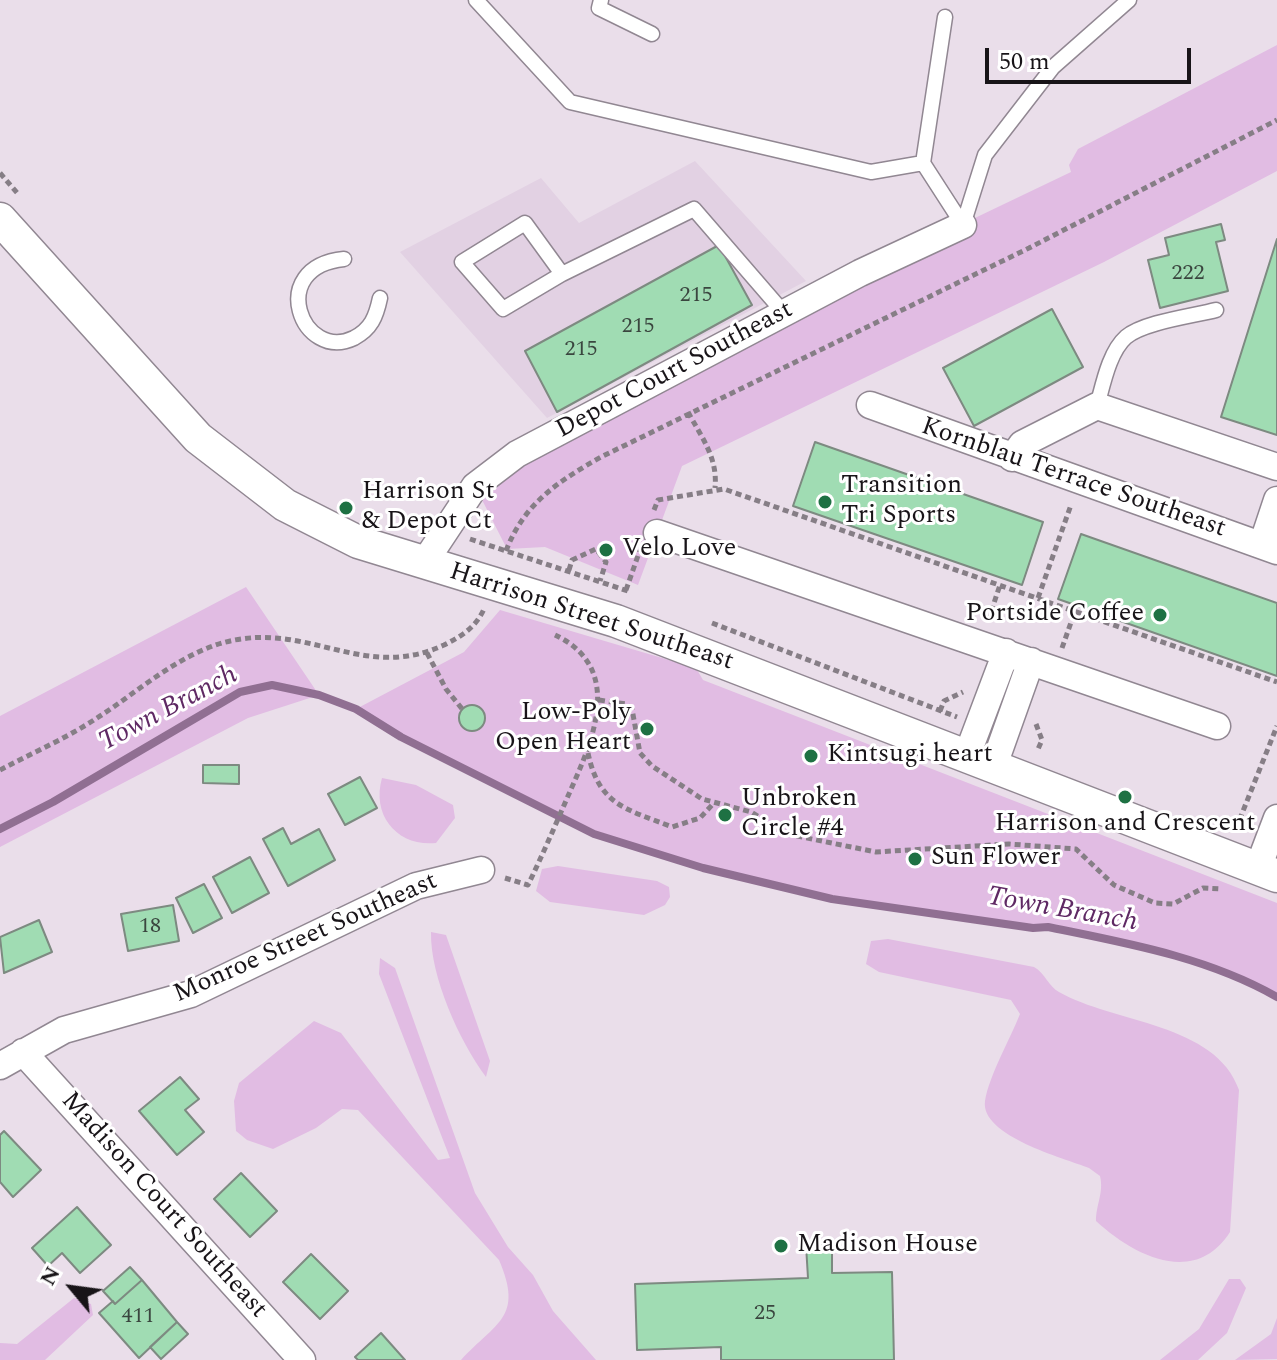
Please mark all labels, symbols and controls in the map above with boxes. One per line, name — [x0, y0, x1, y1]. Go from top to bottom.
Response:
scale bar — [989, 32, 1195, 82]
text: 50 m — [999, 44, 1050, 80]
house number: 222 — [1172, 262, 1204, 288]
house number: 215 — [680, 284, 712, 310]
street label: Depot Court Southeast — [551, 295, 799, 447]
house number: 215 — [622, 315, 654, 341]
house number: 215 — [565, 338, 597, 364]
street label: Kornblau Terrace Southeast — [917, 412, 1229, 546]
place label: Transition Tri Sports — [841, 471, 962, 532]
place label: Harrison St & Depot Ct — [362, 477, 495, 538]
marker: Transition Tri Sports — [816, 493, 834, 511]
marker: Harrison St & Depot Ct — [337, 499, 355, 517]
place label: Velo Love — [622, 534, 736, 566]
marker: Velo Love — [597, 541, 615, 559]
street label: Harrison Street Southeast — [445, 557, 737, 679]
place label: Portside Coffee — [966, 599, 1144, 631]
marker: Portside Coffee — [1151, 606, 1169, 624]
water label: Town Branch — [94, 659, 244, 761]
place label: Low-Poly Open Heart — [495, 698, 631, 760]
marker: Low-Poly Open Heart — [638, 720, 656, 738]
place label: Kintsugi heart — [827, 740, 993, 772]
marker: Kintsugi heart — [802, 747, 820, 765]
place label: Unbroken Circle #4 — [741, 784, 857, 846]
marker: Harrison and Crescent — [1116, 788, 1134, 806]
marker: Unbroken Circle #4 — [716, 806, 734, 824]
place label: Harrison and Crescent — [995, 809, 1255, 841]
place label: Sun Flower — [931, 843, 1061, 875]
marker: Sun Flower — [906, 850, 924, 868]
street label: Monroe Street Southeast — [169, 867, 443, 1011]
water label: Town Branch — [984, 881, 1140, 941]
house number: 18 — [139, 915, 161, 941]
street label: Madison Court Southeast — [53, 1086, 273, 1326]
place label: Madison House — [797, 1230, 978, 1262]
marker: Madison House — [772, 1237, 790, 1255]
north arrow — [32, 1248, 112, 1328]
text: N — [32, 1260, 69, 1292]
house number: 25 — [754, 1302, 776, 1328]
house number: 411 — [122, 1305, 154, 1331]

